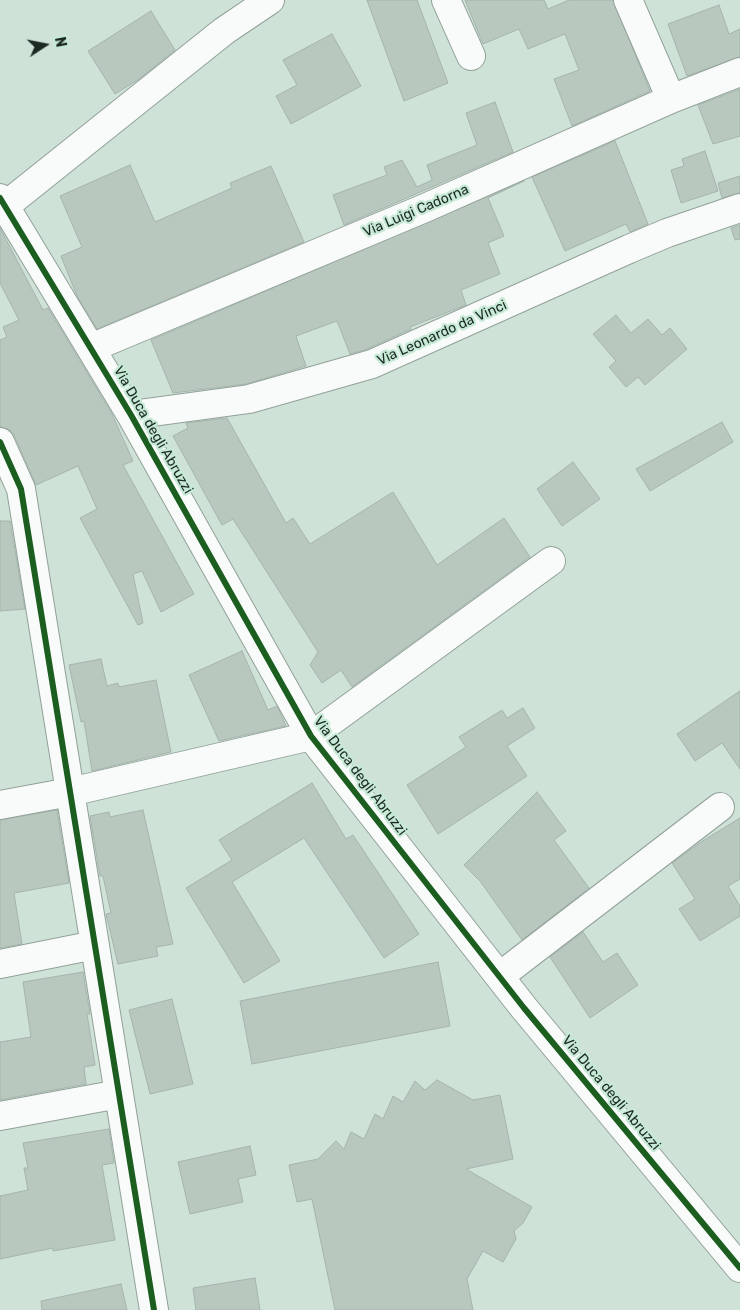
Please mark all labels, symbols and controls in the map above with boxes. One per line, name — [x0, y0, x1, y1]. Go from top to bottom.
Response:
north arrow — [20, 20, 70, 70]
text: N — [51, 35, 70, 49]
street label: Via Luigi Cadorna — [361, 181, 471, 241]
street label: Via Leonardo da Vinci — [375, 297, 509, 369]
street label: Via Duca degli Abruzzi — [110, 363, 196, 497]
street label: Via Duca degli Abruzzi — [310, 713, 410, 839]
street label: Via Duca degli Abruzzi — [558, 1032, 664, 1154]

